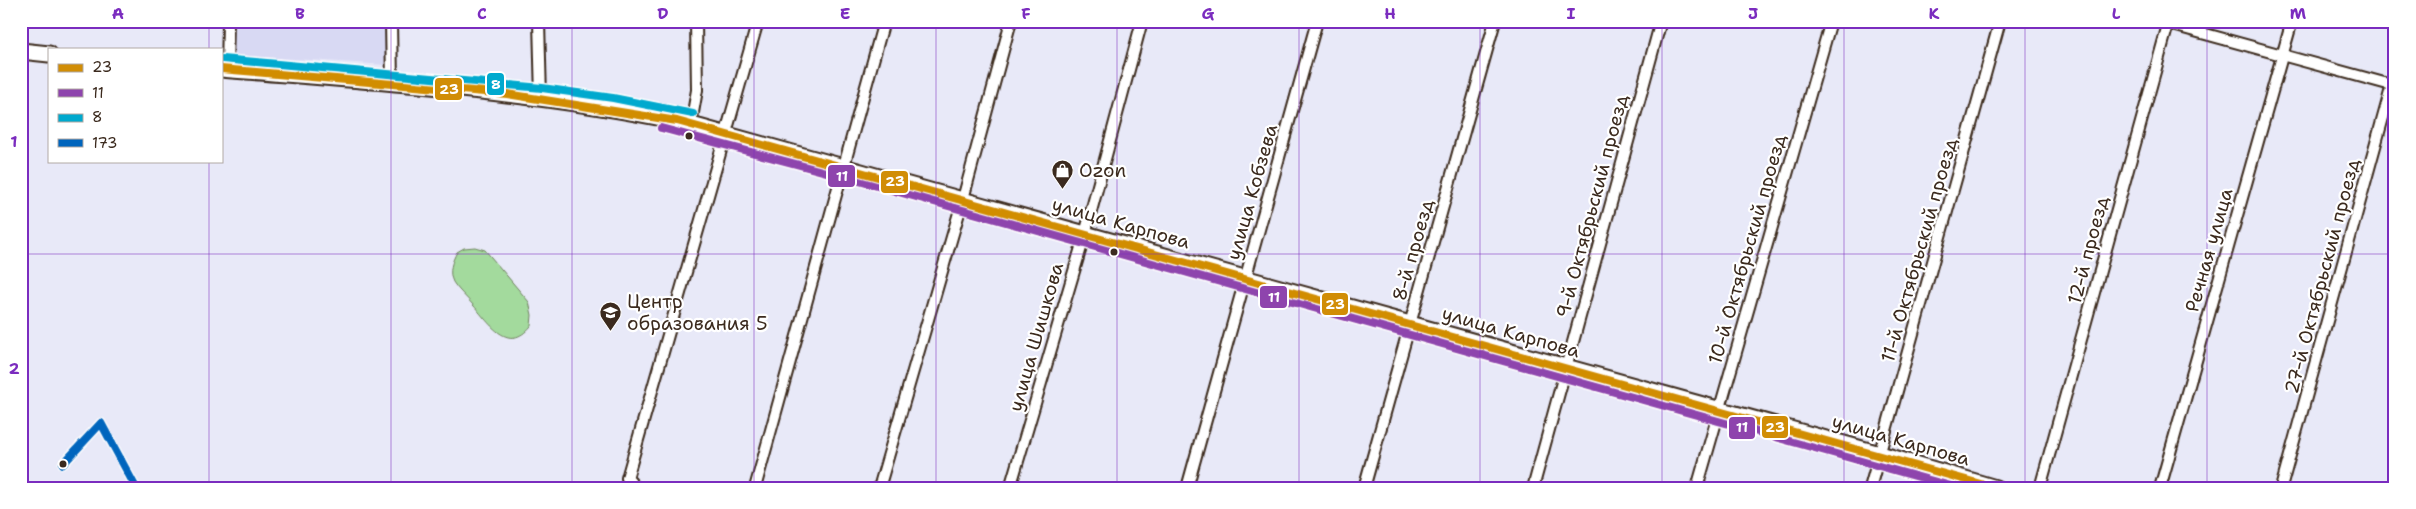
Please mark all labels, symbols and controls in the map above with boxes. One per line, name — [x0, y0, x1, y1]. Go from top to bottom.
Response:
text: A — [112, 3, 124, 24]
text: B — [295, 3, 305, 24]
text: C — [477, 3, 487, 24]
text: D — [657, 3, 669, 24]
text: E — [840, 3, 850, 24]
text: F — [1021, 3, 1031, 24]
text: G — [1202, 3, 1215, 24]
text: H — [1384, 3, 1396, 24]
text: I — [1567, 3, 1576, 24]
text: J — [1748, 3, 1758, 24]
text: K — [1929, 3, 1940, 24]
text: L — [2112, 3, 2121, 24]
text: M — [2290, 3, 2307, 24]
legend — [48, 48, 222, 162]
text: 23 — [92, 57, 112, 77]
line badge: 8 — [486, 72, 505, 96]
text: 8 — [491, 75, 501, 93]
line badge: 23 — [434, 77, 463, 101]
text: 23 — [439, 80, 459, 98]
text: 11 — [92, 83, 104, 103]
street label: 9-й Октябрьский проезд — [1550, 91, 1634, 321]
text: 8 — [92, 107, 103, 127]
street label: улица Кобзева — [1221, 121, 1283, 263]
text: 1 — [10, 131, 18, 152]
unlabelled marker — [684, 131, 694, 141]
street label: 10-й Октябрьский проезд — [1702, 131, 1792, 367]
text: 173 — [92, 133, 117, 153]
street label: 11-й Октябрьский проезд — [1875, 135, 1963, 365]
street label: 27-й Октябрьский проезд — [2279, 156, 2365, 396]
shop icon: Ozon — [1051, 158, 1075, 189]
place label: Ozon — [1079, 158, 1126, 183]
line badge: 11 — [827, 164, 856, 188]
text: 11 — [836, 167, 848, 185]
line badge: 23 — [880, 170, 909, 194]
text: 23 — [885, 172, 905, 190]
street label: Речная улица — [2179, 185, 2239, 315]
street label: улица Карпова — [1049, 191, 1193, 255]
street label: 12-й проезд — [2062, 193, 2114, 307]
street label: 8-й проезд — [1387, 196, 1439, 304]
unlabelled marker — [1109, 247, 1119, 257]
street label: улица Шишкова — [1003, 259, 1069, 414]
line badge: 11 — [1259, 285, 1288, 309]
text: 11 — [1268, 288, 1280, 306]
place label: Центр образования 5 — [627, 289, 768, 336]
line badge: 23 — [1321, 292, 1349, 316]
text: 23 — [1325, 295, 1345, 313]
school or university icon: Центр образования 5 — [599, 300, 623, 331]
street label: улица Карпова — [1439, 300, 1583, 364]
text: 2 — [8, 358, 20, 379]
street label: улица Карпова — [1829, 408, 1973, 472]
line badge: 23 — [1761, 415, 1789, 439]
line badge: 11 — [1728, 416, 1756, 440]
text: 11 — [1736, 418, 1748, 436]
text: 23 — [1765, 418, 1785, 436]
unlabelled marker — [58, 459, 68, 469]

